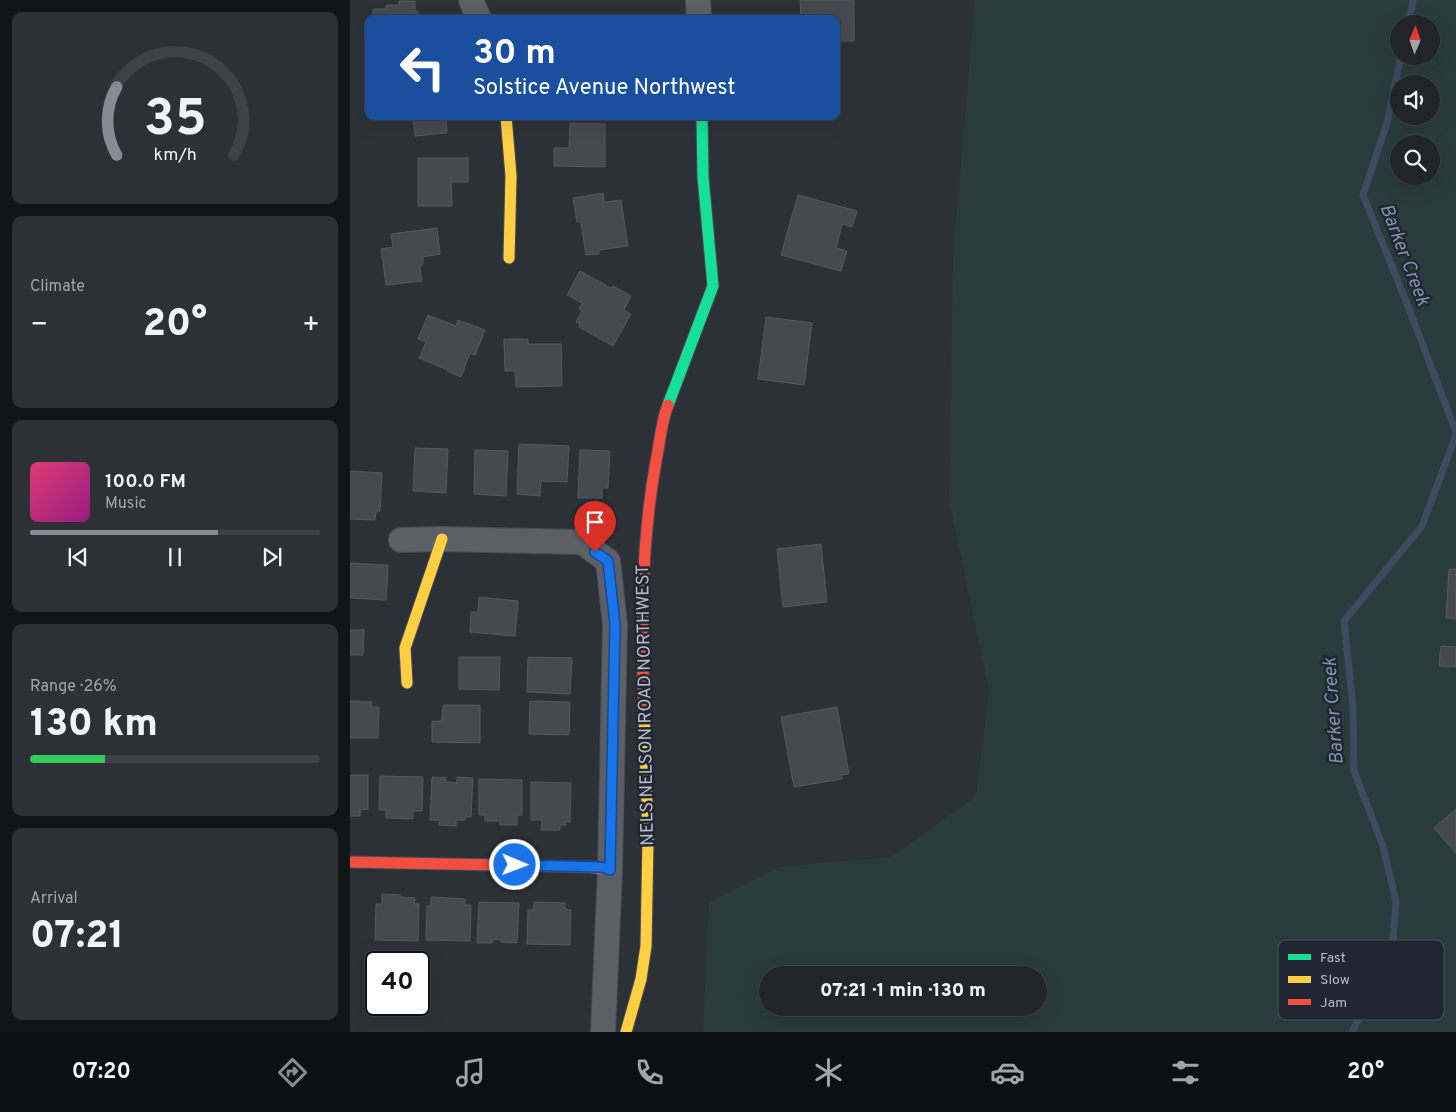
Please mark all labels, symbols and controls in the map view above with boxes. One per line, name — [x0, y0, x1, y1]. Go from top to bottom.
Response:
north arrow — [1390, 15, 1440, 65]
map controls — [1390, 15, 1440, 185]
text: 30 m — [473, 32, 556, 76]
icon: left — [390, 35, 455, 100]
text: Solstice Avenue Northwest — [473, 75, 736, 102]
button: sound — [1390, 75, 1440, 125]
text: 35 — [144, 88, 206, 154]
button: search — [1390, 135, 1440, 185]
text: km/h — [153, 144, 197, 167]
water label: Barker Creek — [1374, 201, 1435, 310]
text: Climate — [30, 277, 85, 297]
text: 20° — [143, 301, 207, 350]
text: − — [30, 308, 48, 344]
text: + — [302, 308, 320, 344]
text: 100.0 FM — [105, 470, 186, 494]
text: Music — [105, 494, 146, 514]
pin — [574, 501, 616, 552]
icon: arrive — [581, 508, 609, 536]
icon: previous — [64, 543, 92, 571]
icon: pause — [161, 543, 189, 571]
icon: next — [258, 543, 286, 571]
street label: NELS NELSON ROAD NORTHWEST — [632, 564, 660, 846]
water label: Barker Creek — [1318, 656, 1350, 765]
text: Range · 26% — [30, 677, 117, 697]
text: 130 km — [30, 701, 158, 750]
position arrow — [488, 838, 540, 890]
text: Arrival — [30, 889, 78, 909]
text: 07:21 — [30, 913, 124, 962]
legend — [1278, 940, 1444, 1020]
text: Fast — [1320, 950, 1346, 967]
speed limit sign: 40 — [365, 951, 430, 1016]
text: Slow — [1320, 972, 1350, 989]
text: 07:21 · 1 min · 130 m — [820, 979, 986, 1003]
text: Jam — [1320, 995, 1347, 1012]
icon: directions — [275, 1055, 310, 1090]
icon: music — [453, 1055, 488, 1090]
icon: phone — [632, 1055, 667, 1090]
icon: climate — [811, 1055, 846, 1090]
icon: car — [990, 1055, 1025, 1090]
icon: filters — [1168, 1055, 1203, 1090]
text: 07:20 — [72, 1059, 131, 1086]
text: 20° — [1347, 1059, 1384, 1086]

